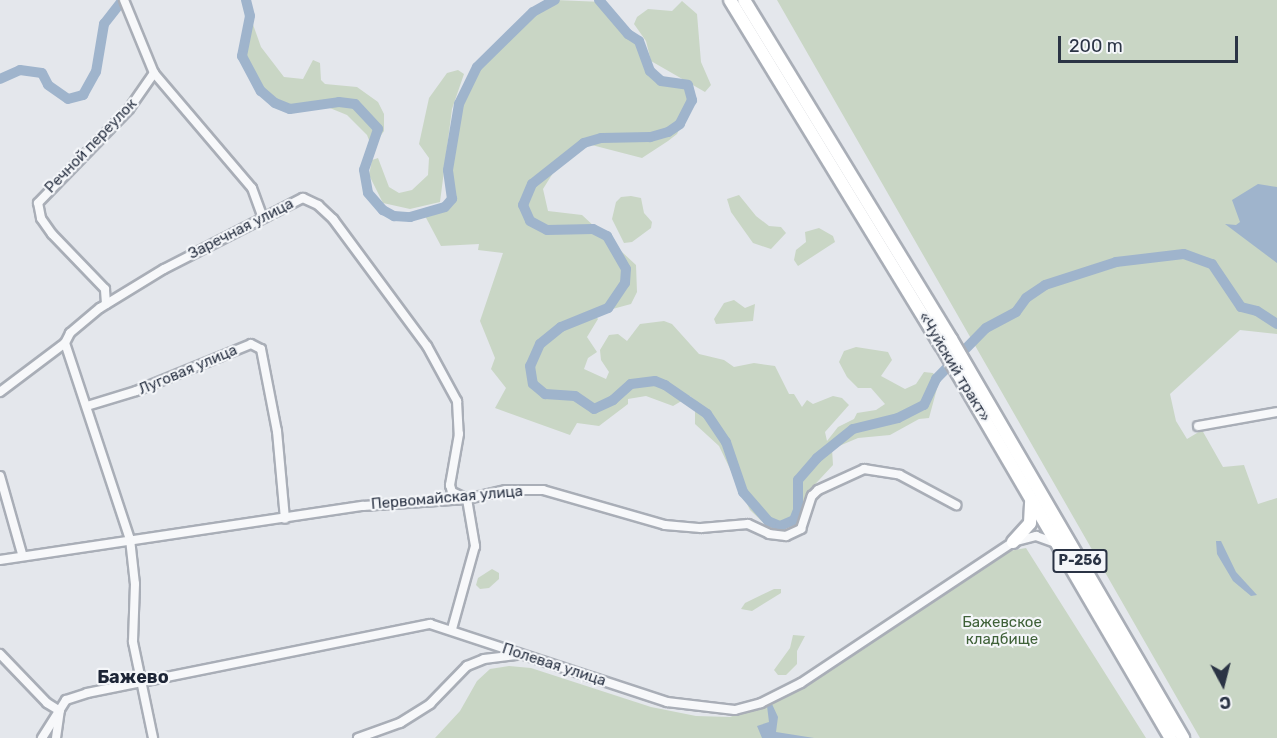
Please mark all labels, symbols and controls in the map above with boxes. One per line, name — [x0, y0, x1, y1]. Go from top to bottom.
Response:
scale bar — [1061, 24, 1241, 62]
text: 200 m — [1069, 35, 1123, 57]
street label: Речной переулок — [41, 95, 141, 197]
street label: Заречная улица — [185, 195, 297, 263]
street label: «Чуйский тракт» — [914, 309, 994, 425]
street label: Луговая улица — [136, 341, 240, 399]
street label: Первомайская улица — [370, 482, 524, 514]
road number: Р-256 — [1052, 550, 1108, 572]
park label: Бажевское кладбище — [962, 613, 1042, 648]
street label: Полевая улица — [500, 640, 608, 690]
north arrow — [1193, 654, 1253, 714]
district label: Бажево — [97, 666, 169, 688]
text: С — [1219, 692, 1232, 712]

